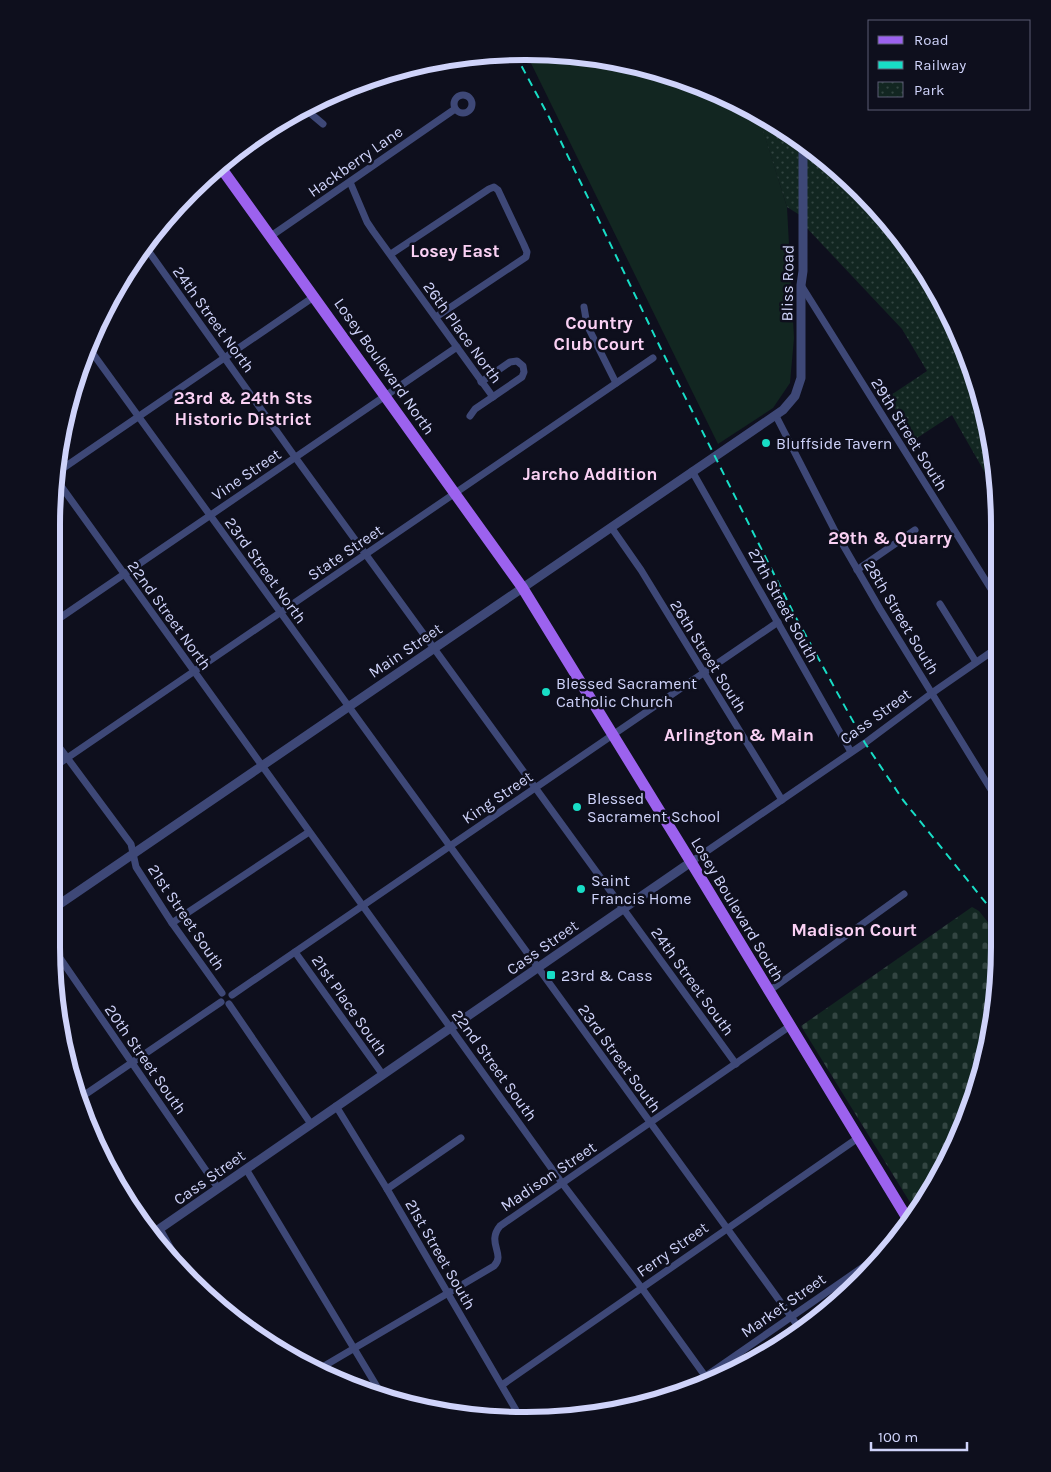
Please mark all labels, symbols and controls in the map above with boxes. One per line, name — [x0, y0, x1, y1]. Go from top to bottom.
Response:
legend — [868, 20, 1031, 110]
text: Road — [914, 31, 949, 49]
text: Railway — [914, 56, 966, 74]
text: Park — [914, 81, 944, 99]
street label: Hackberry Lane — [304, 122, 406, 201]
district label: Losey East — [410, 240, 500, 262]
street label: Bliss Road — [777, 245, 798, 321]
street label: 24th Street North — [169, 263, 258, 376]
street label: 26th Place North — [419, 278, 506, 387]
street label: Losey Boulevard North — [330, 294, 439, 438]
district label: Country Club Court — [554, 312, 644, 355]
street label: 29th Street South — [867, 374, 952, 494]
district label: 23rd & 24th Sts Historic District — [173, 387, 313, 430]
place label: Bluffside Tavern — [776, 434, 892, 453]
marker: Bluffside Tavern — [760, 437, 772, 449]
street label: Vine Street — [208, 444, 284, 504]
district label: Jarcho Addition — [523, 463, 657, 485]
street label: 23rd Street North — [221, 513, 311, 627]
street label: State Street — [304, 520, 386, 584]
district label: 29th & Quarry — [828, 527, 952, 549]
street label: 27th Street South — [744, 545, 823, 666]
street label: 22nd Street North — [124, 557, 216, 674]
street label: 28th Street South — [860, 557, 943, 678]
street label: 26th Street South — [666, 596, 751, 716]
street label: Main Street — [365, 619, 446, 682]
place label: Blessed Sacrament Catholic Church — [556, 674, 697, 711]
street label: Cass Street — [836, 684, 915, 749]
marker: Blessed Sacrament Catholic Church — [540, 686, 552, 698]
district label: Arlington & Main — [664, 724, 814, 746]
street label: King Street — [458, 767, 536, 828]
place label: Blessed Sacrament School — [587, 789, 721, 826]
marker: Blessed Sacrament School — [571, 801, 583, 813]
street label: Losey Boulevard South — [687, 834, 788, 985]
street label: 21st Street South — [144, 860, 229, 974]
place label: Saint Francis Home — [591, 871, 692, 908]
marker: Saint Francis Home — [575, 883, 587, 895]
street label: Cass Street — [503, 916, 582, 979]
district label: Madison Court — [791, 919, 917, 941]
street label: 24th Street South — [647, 923, 738, 1039]
street label: 21st Place South — [308, 951, 391, 1059]
place label: 23rd & Cass — [561, 966, 653, 985]
marker: 23rd & Cass — [545, 969, 557, 981]
street label: 23rd Street South — [574, 1000, 665, 1116]
street label: 20th Street South — [101, 1001, 191, 1118]
street label: 22nd Street South — [448, 1006, 541, 1125]
street label: Madison Street — [497, 1137, 600, 1215]
street label: Cass Street — [170, 1146, 249, 1209]
street label: 21st Street South — [401, 1196, 480, 1313]
street label: Ferry Street — [633, 1218, 712, 1281]
street label: Market Street — [737, 1269, 829, 1342]
scale bar — [871, 1420, 967, 1452]
text: 100 m — [878, 1428, 918, 1446]

